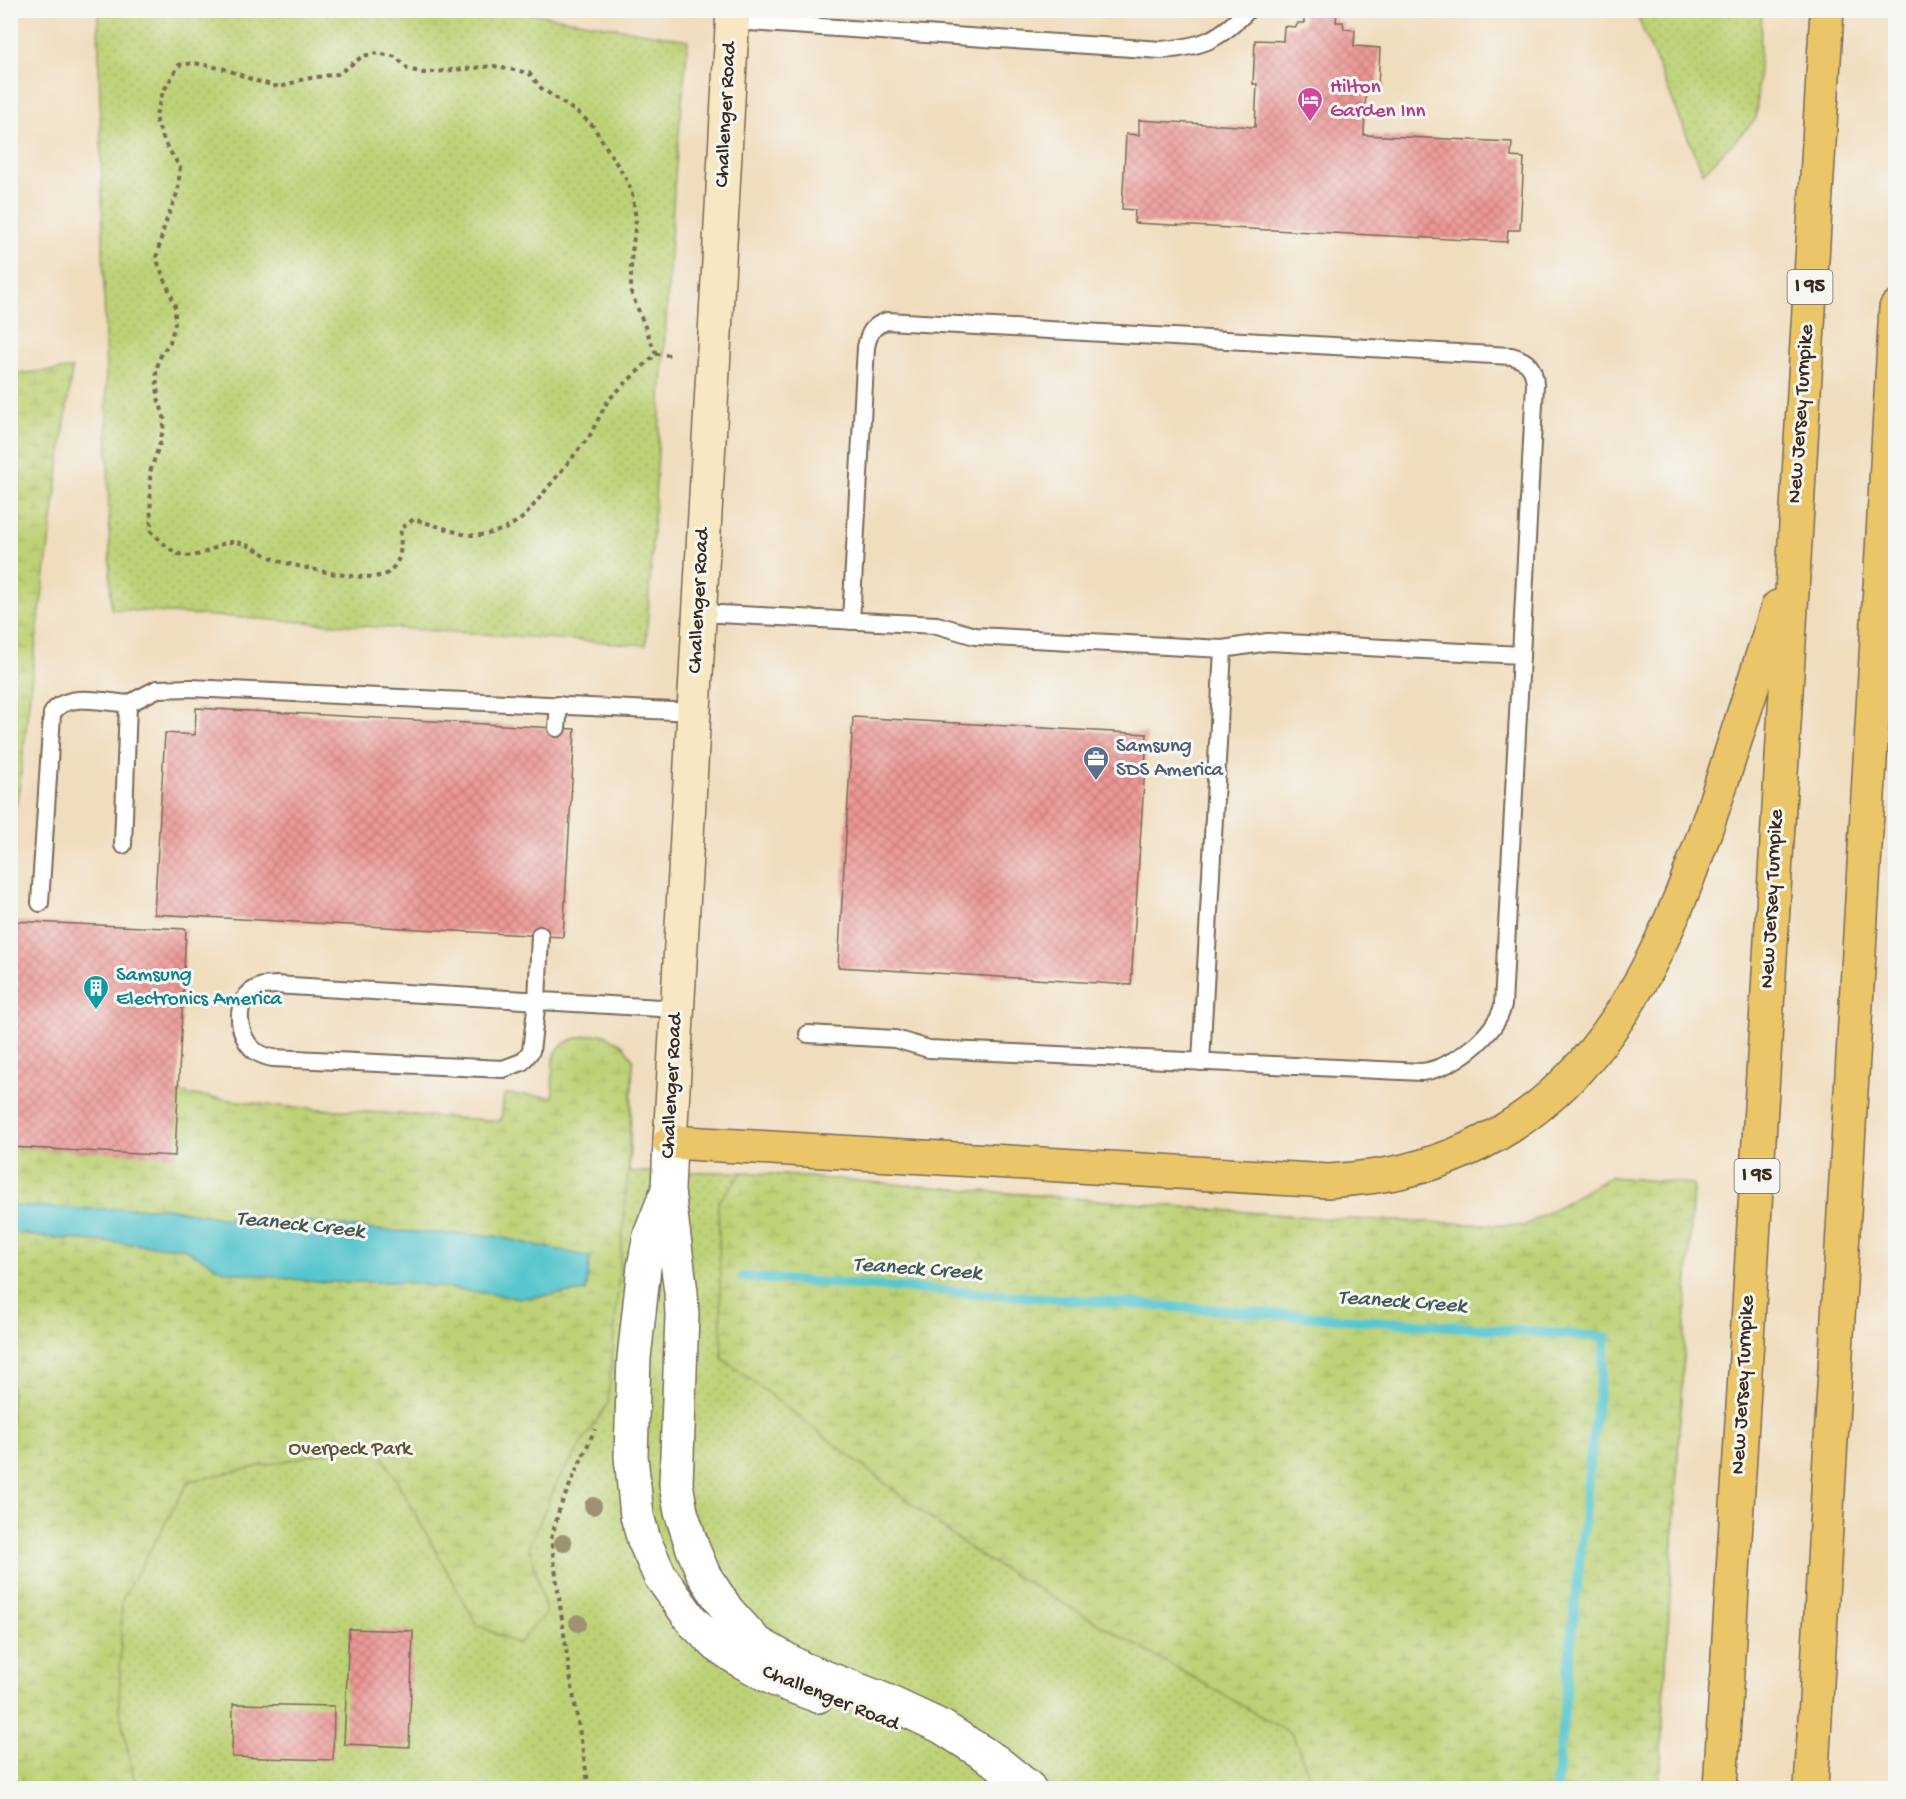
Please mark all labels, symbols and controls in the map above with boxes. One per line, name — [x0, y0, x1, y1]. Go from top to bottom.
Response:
street label: Challenger Road — [711, 40, 743, 188]
place label: Hilton Garden Inn — [1330, 76, 1425, 125]
hotel icon: Hilton Garden Inn — [1295, 85, 1325, 123]
road number: I 95 — [1788, 270, 1832, 304]
street label: New Jersey Turnpike — [1783, 322, 1821, 504]
street label: Challenger Road — [684, 526, 716, 674]
place label: Samsung SDS America — [1116, 735, 1224, 784]
office icon: Samsung SDS America — [1081, 744, 1111, 782]
street label: New Jersey Turnpike — [1756, 808, 1790, 989]
place label: Samsung Electronics America — [116, 964, 283, 1013]
building icon: Samsung Electronics America — [81, 973, 111, 1011]
street label: Challenger Road — [657, 1011, 689, 1159]
road number: I 95 — [1734, 1159, 1780, 1193]
water label: Teaneck Creek — [235, 1206, 367, 1246]
water label: Teaneck Creek — [852, 1253, 984, 1288]
water label: Teaneck Creek — [1337, 1286, 1469, 1321]
street label: New Jersey Turnpike — [1727, 1294, 1761, 1475]
park label: Overpeck Park — [289, 1438, 414, 1463]
street label: Challenger Road — [758, 1660, 904, 1738]

